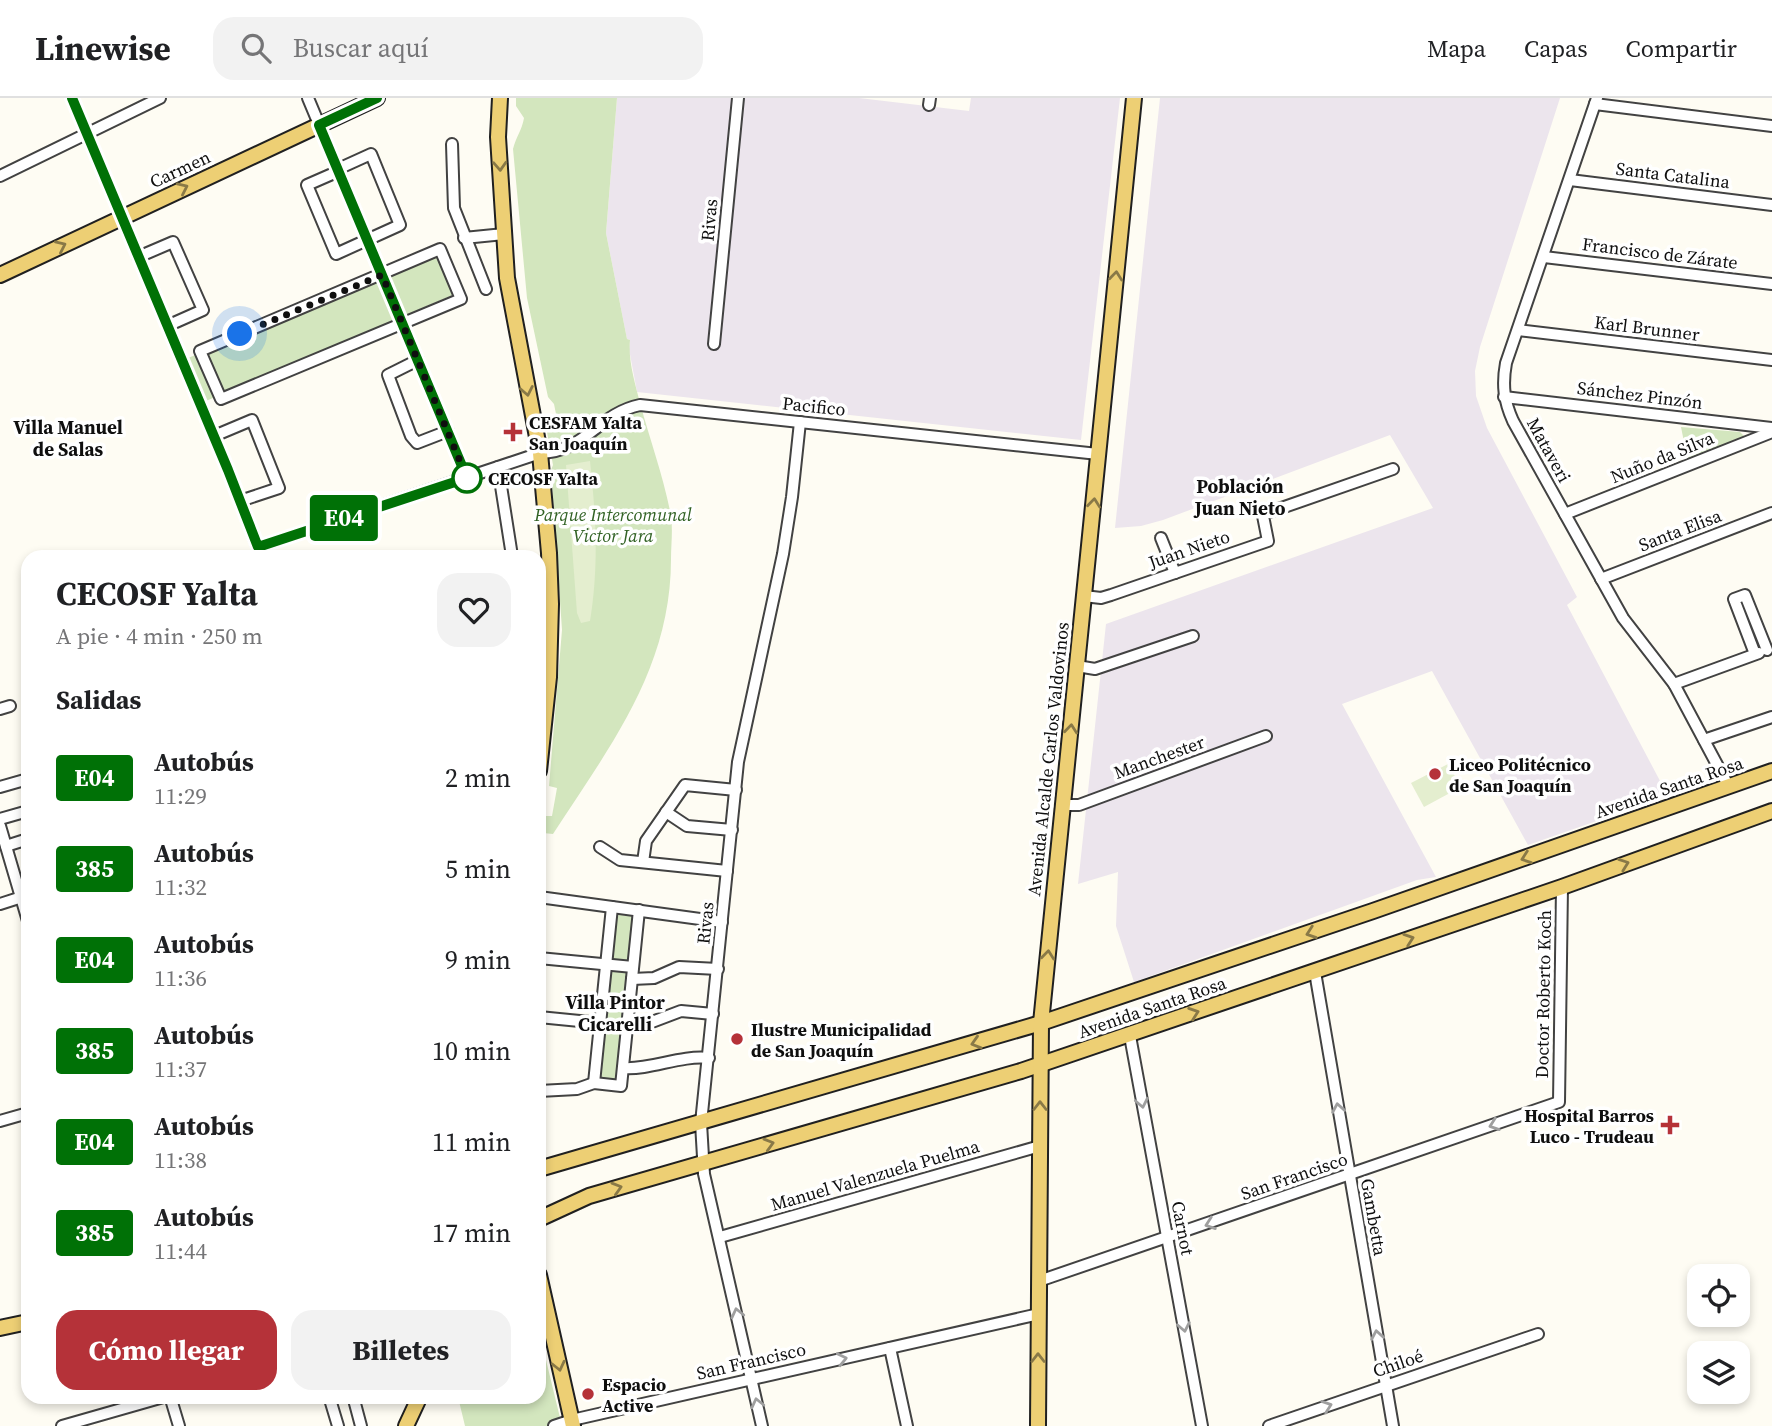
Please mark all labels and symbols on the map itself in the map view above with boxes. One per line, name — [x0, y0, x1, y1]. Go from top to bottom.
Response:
street label: Carmen — [146, 144, 215, 194]
street label: Santa Catalina — [1615, 156, 1732, 194]
one-way arrow — [492, 161, 507, 172]
one-way arrow — [176, 183, 189, 197]
street label: Rivas — [695, 198, 723, 242]
street label: Francisco de Zárate — [1581, 231, 1739, 275]
one-way arrow — [54, 241, 66, 255]
one-way arrow — [1109, 271, 1124, 282]
street label: Karl Brunner — [1593, 309, 1701, 347]
your location — [222, 316, 257, 351]
street label: Sánchez Pinzón — [1576, 375, 1704, 415]
one-way arrow — [519, 385, 534, 397]
street label: Pacifico — [781, 390, 847, 422]
place label: CESFAM Yalta San Joaquín — [529, 410, 643, 456]
street label: Mataveri — [1521, 413, 1577, 487]
district label: Villa Manuel de Salas — [13, 414, 123, 462]
marker: CESFAM Yalta San Joaquín — [503, 422, 523, 442]
street label: Nuño da Silva — [1607, 425, 1718, 489]
marker: CECOSF Yalta — [452, 463, 482, 493]
place label: CECOSF Yalta — [488, 466, 599, 491]
district label: Población Juan Nieto — [1194, 473, 1286, 521]
line badge: E04 — [304, 495, 384, 541]
one-way arrow — [1086, 497, 1101, 509]
park label: Parque Intercomunal Victor Jara — [533, 502, 692, 548]
street label: Santa Elisa — [1635, 502, 1726, 557]
street label: Juan Nieto — [1144, 523, 1233, 575]
street label: Avenida Alcalde Carlos Valdovinos — [1021, 620, 1075, 897]
one-way arrow — [1063, 723, 1078, 735]
street label: Manchester — [1110, 729, 1208, 785]
street label: Avenida Santa Rosa — [1592, 750, 1747, 824]
place label: Liceo Politécnico de San Joaquín — [1449, 752, 1591, 798]
marker: Liceo Politécnico de San Joaquín — [1427, 766, 1443, 782]
one-way arrow — [1520, 850, 1532, 864]
one-way arrow — [1617, 859, 1629, 873]
street label: Rivas — [690, 900, 720, 945]
street label: Doctor Roberto Koch — [1529, 909, 1557, 1079]
one-way arrow — [1305, 925, 1317, 939]
one-way arrow — [1403, 933, 1415, 947]
one-way arrow — [1040, 950, 1055, 961]
street label: Avenida Santa Rosa — [1075, 970, 1230, 1044]
district label: Villa Pintor Cicarelli — [565, 989, 665, 1037]
one-way arrow — [1188, 1008, 1200, 1022]
place label: Ilustre Municipalidad de San Joaquín — [751, 1017, 932, 1063]
marker: Ilustre Municipalidad de San Joaquín — [729, 1031, 745, 1047]
one-way arrow — [970, 1035, 982, 1050]
one-way arrow — [1134, 1097, 1149, 1109]
one-way arrow — [1032, 1100, 1048, 1111]
one-way arrow — [1331, 1102, 1346, 1114]
place label: Hospital Barros Luco - Trudeau — [1524, 1103, 1654, 1149]
marker: Hospital Barros Luco - Trudeau — [1660, 1115, 1680, 1135]
one-way arrow — [1489, 1117, 1501, 1131]
street label: Manuel Valenzuela Puelma — [768, 1133, 983, 1217]
one-way arrow — [762, 1138, 774, 1152]
street label: San Francisco — [1237, 1146, 1351, 1206]
street label: Gambetta — [1355, 1176, 1393, 1258]
one-way arrow — [611, 1181, 623, 1196]
street label: Carnot — [1166, 1199, 1200, 1257]
one-way arrow — [1204, 1216, 1217, 1230]
one-way arrow — [730, 1307, 745, 1319]
one-way arrow — [1175, 1321, 1190, 1333]
one-way arrow — [1370, 1329, 1385, 1340]
street label: San Francisco — [694, 1336, 808, 1386]
street label: Chiloé — [1369, 1343, 1427, 1383]
one-way arrow — [836, 1352, 848, 1367]
one-way arrow — [1031, 1352, 1046, 1363]
one-way arrow — [551, 1360, 566, 1372]
place label: Espacio Active — [602, 1372, 666, 1418]
marker: Espacio Active — [580, 1386, 596, 1402]
one-way arrow — [751, 1397, 765, 1409]
one-way arrow — [1321, 1400, 1333, 1414]

